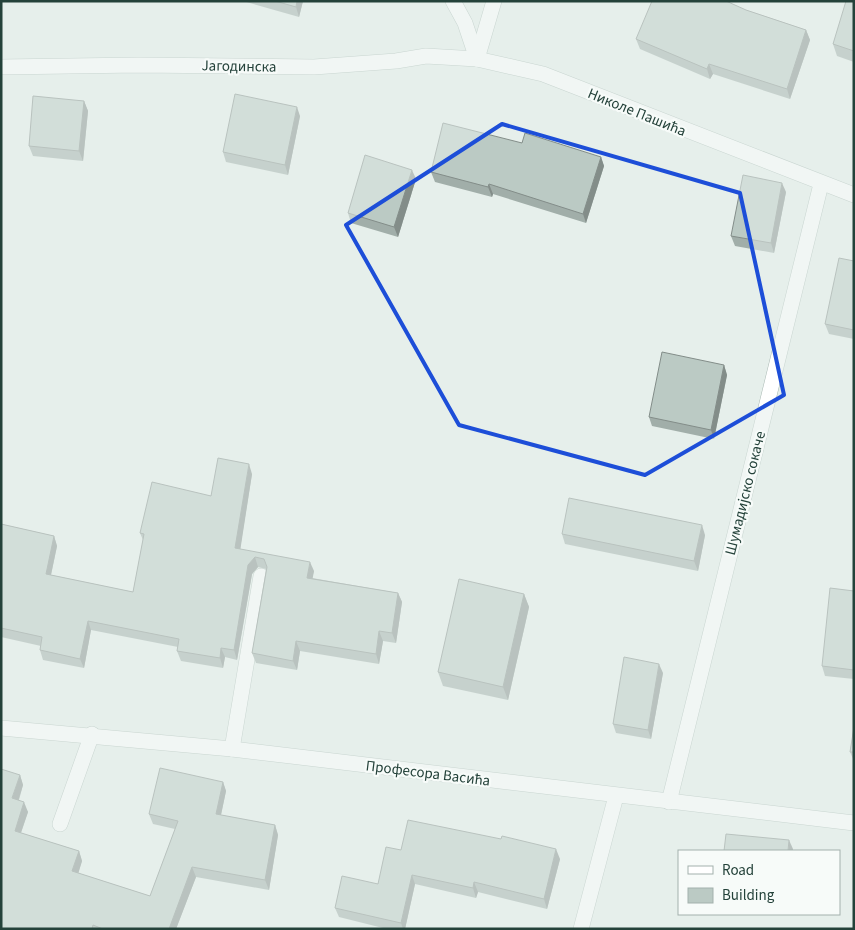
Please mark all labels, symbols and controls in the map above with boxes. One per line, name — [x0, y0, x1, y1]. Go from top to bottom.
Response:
street label: Јагодинска — [201, 55, 277, 78]
street label: Николе Пашића — [584, 83, 689, 142]
street label: Шумадијско сокаче — [720, 429, 771, 557]
street label: Професора Васића — [365, 755, 491, 792]
legend — [678, 850, 840, 915]
text: Road — [722, 860, 754, 881]
text: Building — [722, 885, 775, 906]

